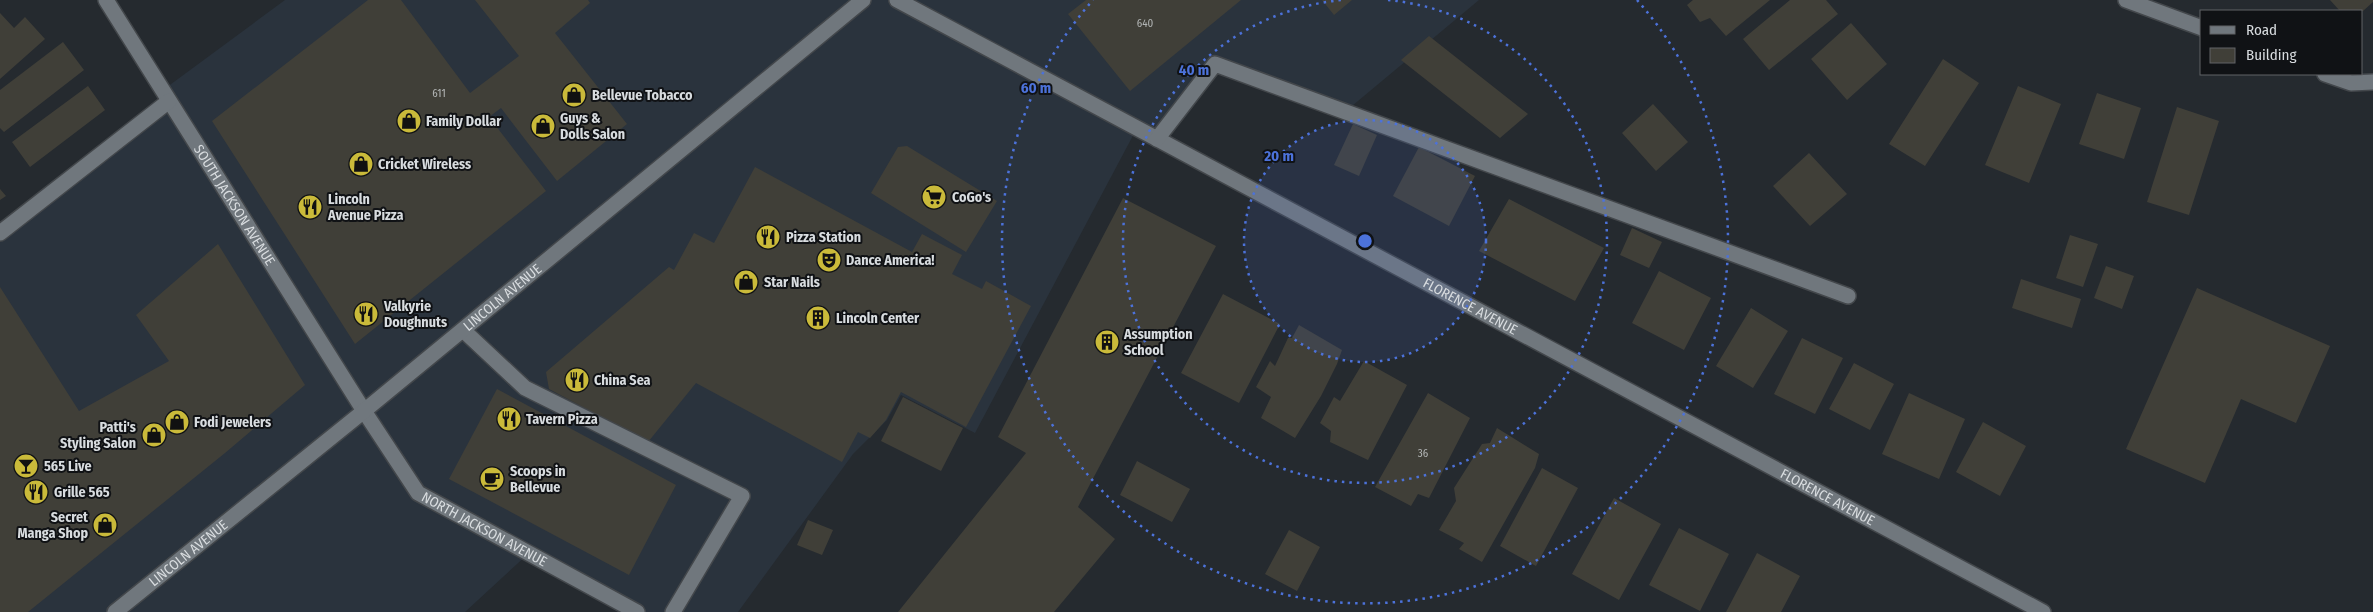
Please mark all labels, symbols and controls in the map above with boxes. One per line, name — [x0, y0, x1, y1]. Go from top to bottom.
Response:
legend — [2200, 10, 2363, 75]
house number: 640 — [1137, 17, 1154, 30]
text: Road — [2246, 21, 2277, 39]
text: Building — [2246, 46, 2297, 64]
text: 40 m — [1179, 61, 1209, 79]
text: 60 m — [1021, 79, 1051, 97]
shop icon: Bellevue Tobacco — [561, 82, 587, 108]
house number: 611 — [432, 87, 446, 100]
place label: Bellevue Tobacco — [592, 87, 693, 104]
shop icon: Family Dollar — [396, 108, 422, 134]
place label: Guys & Dolls Salon — [560, 110, 625, 143]
place label: Family Dollar — [426, 113, 502, 130]
shop icon: Guys & Dolls Salon — [530, 113, 556, 139]
street label: SOUTH JACKSON AVENUE — [190, 142, 279, 269]
text: 20 m — [1263, 147, 1294, 165]
shop icon: Cricket Wireless — [348, 151, 374, 177]
place label: Cricket Wireless — [378, 156, 471, 173]
supermarket icon: CoGo's — [921, 184, 947, 210]
place label: CoGo's — [952, 189, 991, 206]
place label: Lincoln Avenue Pizza — [327, 191, 404, 224]
restaurant icon: Lincoln Avenue Pizza — [297, 194, 323, 220]
restaurant icon: Pizza Station — [755, 224, 781, 250]
place label: Pizza Station — [786, 229, 861, 246]
centre of rings — [1356, 232, 1374, 250]
theatre icon: Dance America! — [816, 247, 842, 273]
place label: Dance America! — [846, 252, 935, 269]
street label: LINCOLN AVENUE — [460, 260, 545, 335]
shop icon: Star Nails — [733, 269, 759, 295]
place label: Star Nails — [764, 274, 820, 291]
street label: FLORENCE AVENUE — [1420, 275, 1521, 339]
place label: Valkyrie Doughnuts — [383, 298, 447, 331]
restaurant icon: Valkyrie Doughnuts — [353, 301, 379, 327]
building icon: Lincoln Center — [805, 305, 831, 331]
place label: Lincoln Center — [836, 310, 920, 327]
place label: Assumption School — [1123, 326, 1193, 359]
building icon: Assumption School — [1094, 329, 1120, 355]
restaurant icon: China Sea — [564, 367, 590, 393]
place label: China Sea — [594, 372, 651, 389]
restaurant icon: Tavern Pizza — [496, 406, 522, 432]
shop icon: Fodi Jewelers — [164, 409, 190, 435]
place label: Tavern Pizza — [526, 411, 598, 428]
place label: Fodi Jewelers — [194, 414, 271, 431]
place label: Patti's Styling Salon — [60, 419, 136, 452]
shop icon: Patti's Styling Salon — [141, 422, 167, 448]
house number: 36 — [1418, 447, 1429, 460]
bar icon: 565 Live — [13, 453, 39, 479]
place label: 565 Live — [44, 458, 92, 475]
place label: Scoops in Bellevue — [510, 463, 566, 496]
street label: FLORENCE AVENUE — [1777, 465, 1878, 530]
cafe icon: Scoops in Bellevue — [479, 466, 505, 492]
restaurant icon: Grille 565 — [23, 479, 49, 505]
place label: Grille 565 — [54, 484, 110, 501]
street label: NORTH JACKSON AVENUE — [419, 489, 550, 571]
place label: Secret Manga Shop — [17, 509, 89, 542]
shop icon: Secret Manga Shop — [92, 512, 118, 538]
street label: LINCOLN AVENUE — [146, 516, 232, 590]

